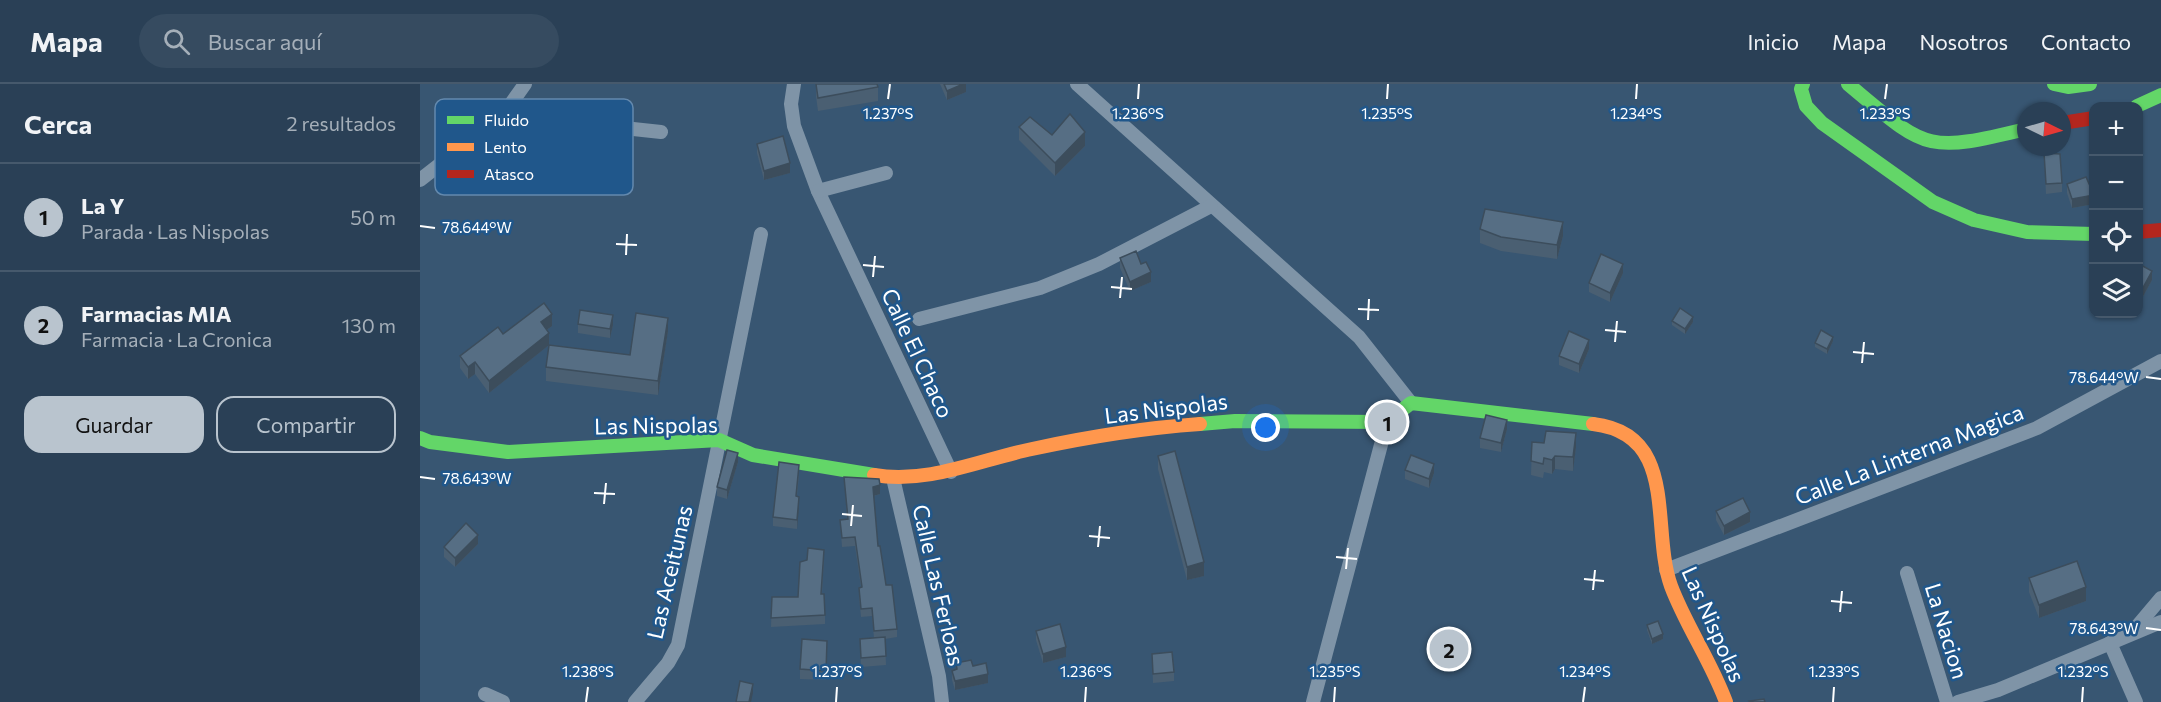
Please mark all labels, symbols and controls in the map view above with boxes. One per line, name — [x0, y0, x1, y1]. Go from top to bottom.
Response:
search box — [139, 14, 559, 68]
text: Mapa — [30, 24, 103, 58]
icon: search — [160, 25, 193, 58]
text: Buscar aquí — [208, 28, 322, 55]
text: Inicio — [1747, 29, 1799, 54]
text: Mapa — [1832, 29, 1886, 54]
text: Nosotros — [1919, 29, 2008, 54]
text: Contacto — [2041, 29, 2131, 54]
legend — [435, 99, 633, 195]
north arrow — [2017, 102, 2071, 156]
map controls — [2089, 102, 2143, 318]
button: + — [2089, 102, 2143, 156]
text: 1.237°S — [863, 104, 914, 122]
text: 1.236°S — [1112, 104, 1164, 122]
text: 1.235°S — [1361, 104, 1413, 122]
text: 1.234°S — [1610, 104, 1662, 122]
text: 1.233°S — [1859, 104, 1911, 122]
text: Cerca — [24, 108, 92, 139]
text: Fluido — [484, 110, 529, 129]
text: 2 resultados — [286, 111, 396, 135]
text: Lento — [484, 137, 527, 156]
button: − — [2089, 156, 2143, 210]
text: Atasco — [484, 164, 534, 183]
text: La Y — [81, 192, 125, 219]
text: 1 — [39, 205, 48, 229]
text: 50 m — [350, 205, 396, 229]
button: locate — [2089, 210, 2143, 264]
text: 78.644°W — [442, 218, 512, 236]
text: Parada · Las Nispolas — [81, 219, 269, 243]
button: layers — [2089, 264, 2143, 318]
street label: Calle El Chaco — [876, 284, 960, 422]
text: Farmacias MIA — [81, 300, 231, 327]
text: 2 — [38, 313, 49, 337]
text: 130 m — [342, 313, 396, 337]
text: Farmacia · La Cronica — [81, 327, 272, 351]
text: 78.644°W — [2069, 368, 2139, 386]
street label: Las Nispolas — [1103, 387, 1229, 429]
button: Guardar — [24, 396, 204, 453]
button: Compartir — [216, 396, 396, 453]
street label: Calle La Linterna Magica — [1791, 398, 2027, 510]
pin: 1 — [1368, 400, 1406, 444]
street label: Las Nispolas — [594, 410, 718, 440]
your location — [1251, 413, 1280, 442]
text: 78.643°W — [443, 469, 512, 487]
street label: Las Aceitunas — [640, 502, 698, 642]
street label: Calle Las Ferloas — [907, 502, 971, 668]
street label: Las Nispolas — [1676, 562, 1752, 686]
street label: La Nacion — [1920, 580, 1974, 682]
text: 78.643°W — [2070, 619, 2139, 637]
pin: 2 — [1430, 626, 1468, 672]
text: 1.238°S — [562, 662, 614, 680]
text: 1.237°S — [812, 662, 863, 680]
text: 1.236°S — [1060, 662, 1112, 680]
text: 1.235°S — [1309, 662, 1361, 680]
text: 1.234°S — [1559, 662, 1611, 680]
text: 1.233°S — [1808, 662, 1860, 680]
text: 1.232°S — [2057, 662, 2109, 680]

